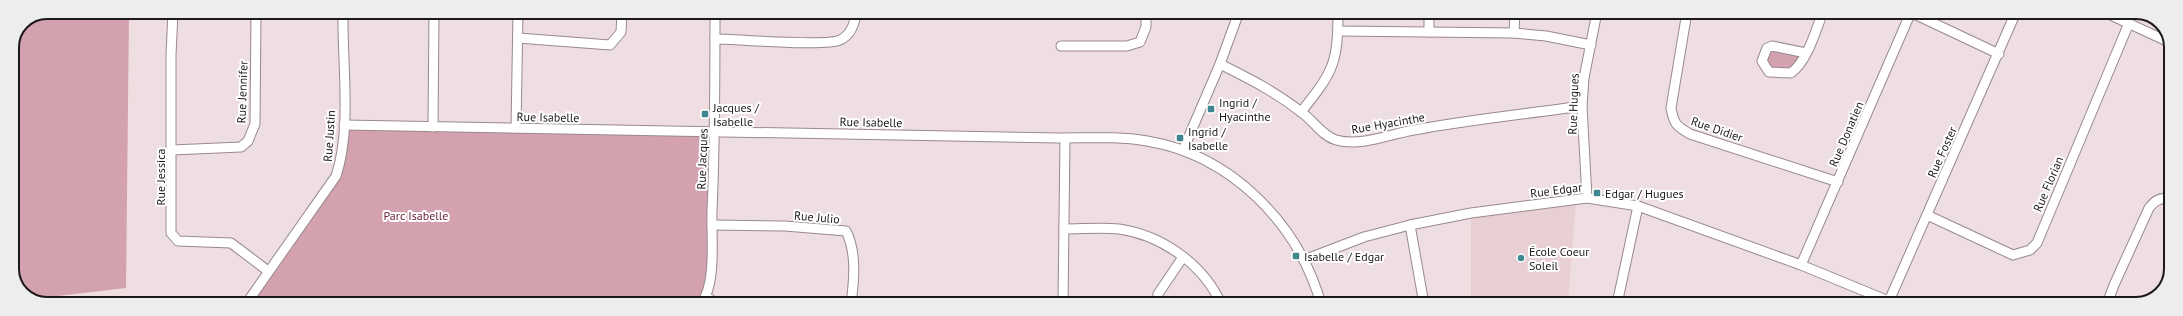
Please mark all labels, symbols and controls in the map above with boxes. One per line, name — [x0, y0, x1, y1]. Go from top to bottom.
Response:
street label: Rue Jennifer — [233, 60, 251, 124]
street label: Rue Hugues — [1564, 73, 1582, 135]
place label: Ingrid / Hyacinthe — [1219, 95, 1271, 124]
street label: Rue Donatien — [1826, 99, 1866, 169]
place label: Jacques / Isabelle — [712, 100, 760, 129]
marker: Ingrid / Hyacinthe — [1206, 104, 1216, 114]
street label: Rue Isabelle — [516, 109, 580, 125]
marker: Jacques / Isabelle — [700, 109, 710, 119]
street label: Rue Hyacinthe — [1350, 109, 1426, 137]
street label: Rue Justin — [320, 110, 338, 162]
street label: Rue Didier — [1689, 113, 1745, 145]
street label: Rue Isabelle — [839, 114, 903, 130]
place label: Ingrid / Isabelle — [1188, 124, 1228, 153]
street label: Rue Foster — [1924, 124, 1960, 180]
street label: Rue Jacques — [693, 128, 711, 190]
marker: Ingrid / Isabelle — [1175, 133, 1185, 143]
street label: Rue Jessica — [153, 148, 168, 206]
street label: Rue Florian — [2030, 154, 2066, 214]
street label: Rue Edgar — [1529, 179, 1583, 201]
place label: Edgar / Hugues — [1605, 186, 1684, 201]
marker: Edgar / Hugues — [1592, 188, 1602, 198]
park label: Parc Isabelle — [384, 208, 448, 223]
street label: Rue Julio — [793, 208, 841, 226]
place label: École Coeur Soleil — [1529, 244, 1589, 273]
place label: Isabelle / Edgar — [1304, 249, 1384, 264]
marker: Isabelle / Edgar — [1291, 251, 1301, 261]
marker: École Coeur Soleil — [1516, 253, 1526, 263]

